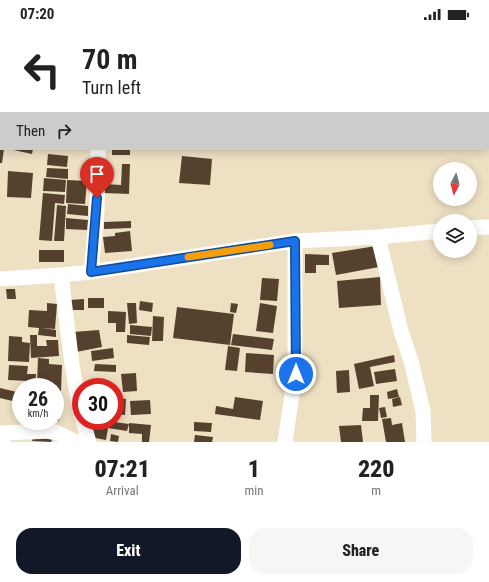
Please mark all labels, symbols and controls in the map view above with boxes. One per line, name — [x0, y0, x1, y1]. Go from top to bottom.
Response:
text: 07:20 — [20, 5, 54, 23]
text: 70 m — [82, 43, 138, 76]
icon: left — [16, 44, 68, 96]
text: Turn left — [82, 77, 141, 98]
icon: right — [53, 120, 75, 142]
text: Then — [16, 122, 45, 140]
pin — [80, 157, 114, 198]
north arrow — [433, 162, 477, 206]
map controls — [433, 162, 477, 258]
icon: arrive — [86, 163, 108, 185]
button: layers — [433, 214, 477, 258]
position arrow — [275, 353, 317, 395]
speed limit sign: 30 — [72, 378, 124, 430]
text: 26 — [28, 387, 48, 411]
text: km/h — [28, 408, 48, 419]
text: 07:21 — [94, 455, 150, 483]
text: 1 — [248, 455, 260, 483]
text: 220 — [358, 455, 395, 483]
text: Arrival — [106, 483, 139, 498]
text: min — [244, 483, 264, 498]
text: m — [371, 483, 381, 498]
button: Exit — [16, 528, 241, 574]
button: Share — [249, 528, 473, 574]

